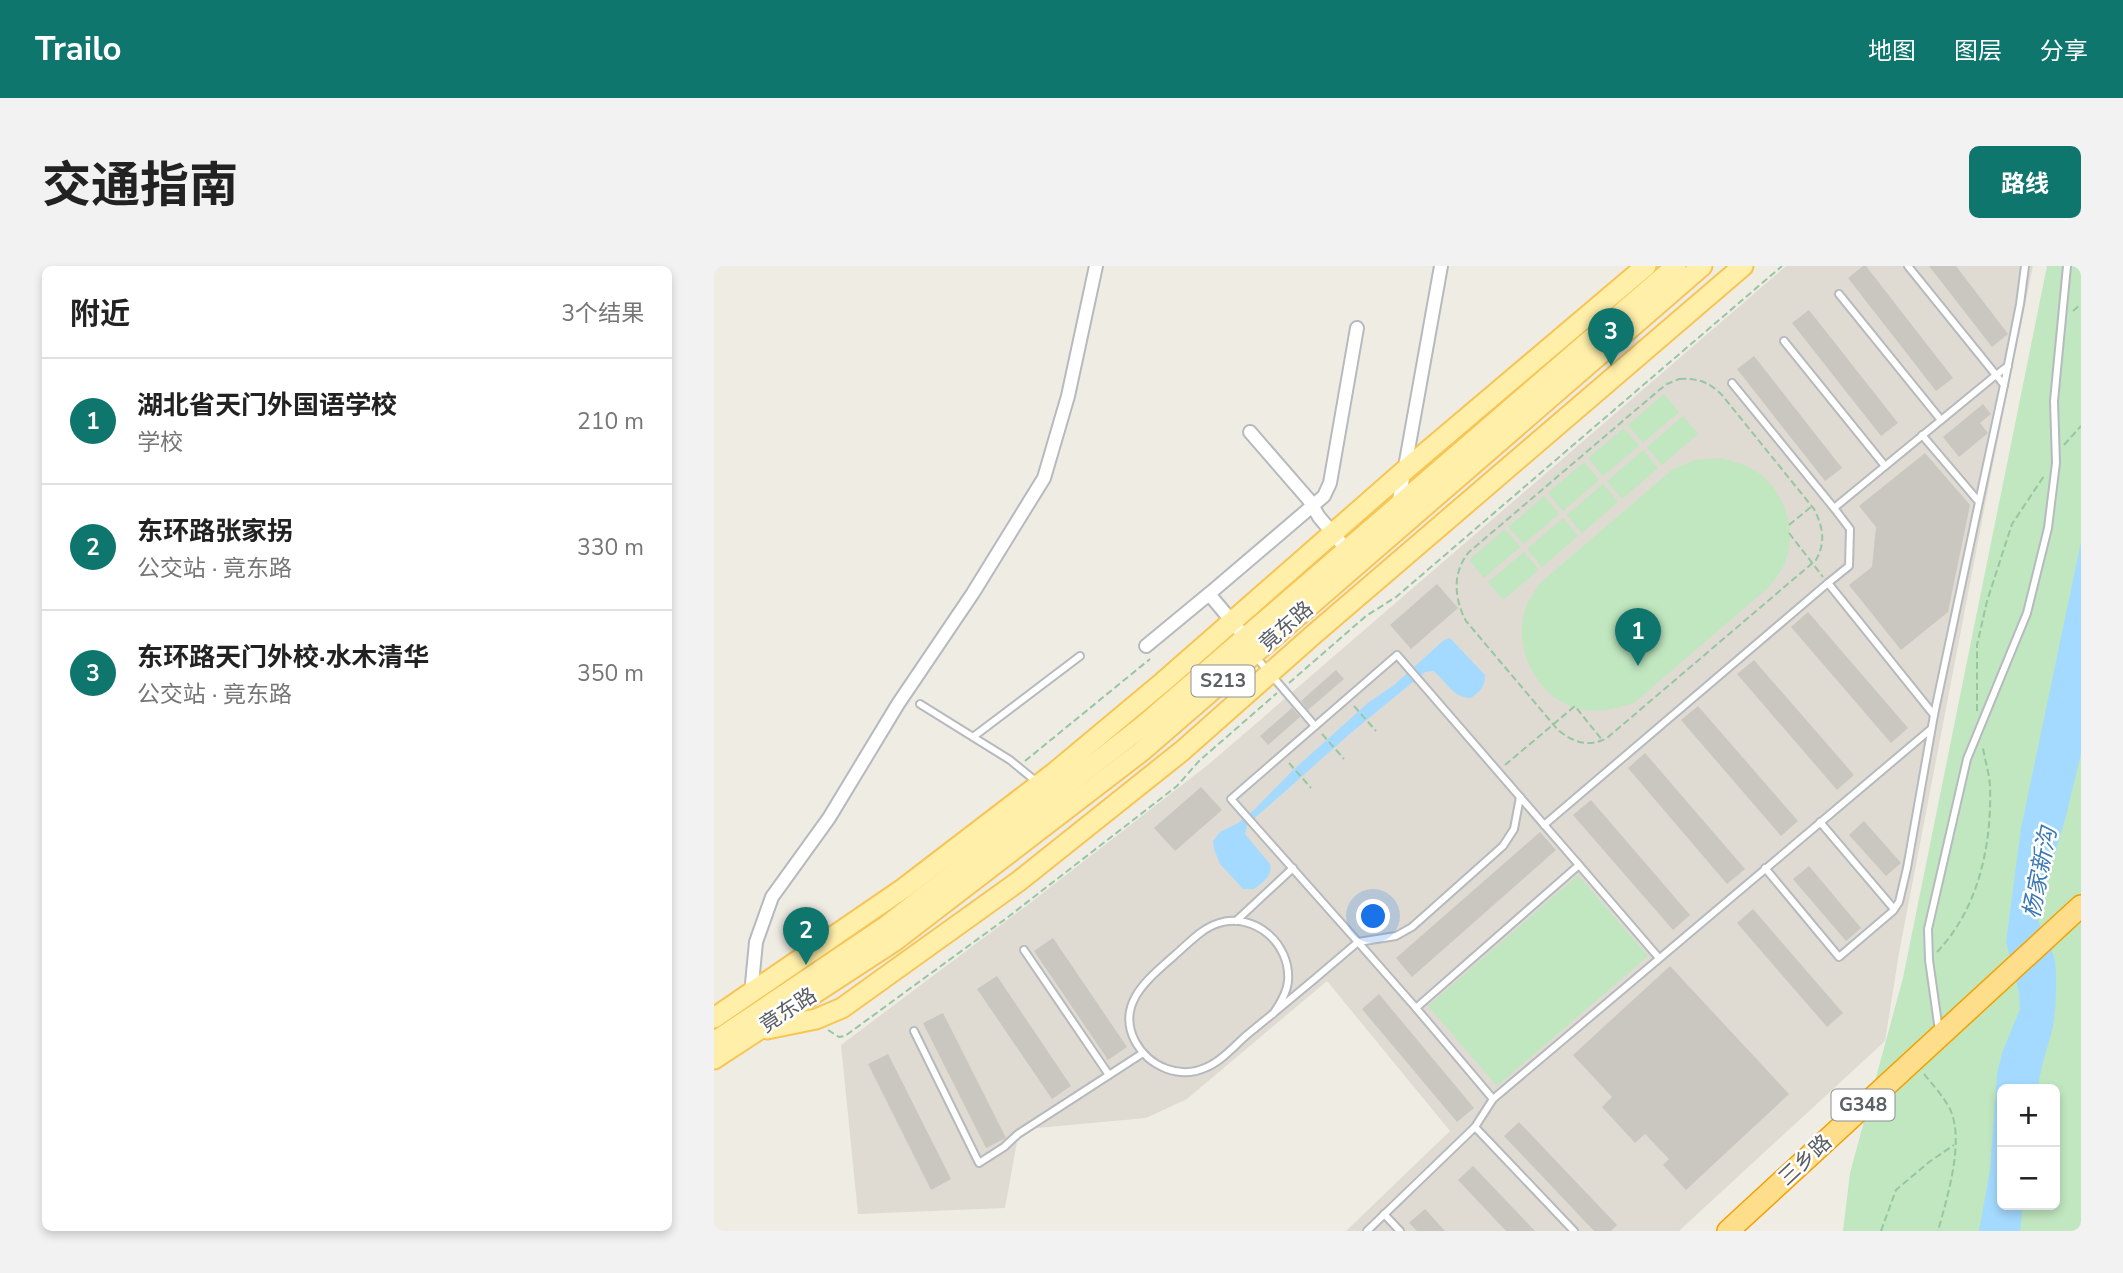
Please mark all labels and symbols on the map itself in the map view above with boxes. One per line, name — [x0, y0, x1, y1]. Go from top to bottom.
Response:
pin: 3 — [1588, 308, 1634, 366]
street label: 竟东路 — [1253, 595, 1319, 657]
pin: 1 — [1615, 608, 1661, 666]
road number: S213 — [1191, 666, 1254, 696]
water label: 杨家新沟 — [2016, 822, 2065, 921]
your location — [1356, 899, 1390, 933]
pin: 2 — [783, 907, 829, 965]
street label: 竟东路 — [754, 981, 822, 1039]
road number: G348 — [1832, 1090, 1894, 1120]
street label: 三乡路 — [1772, 1128, 1838, 1192]

